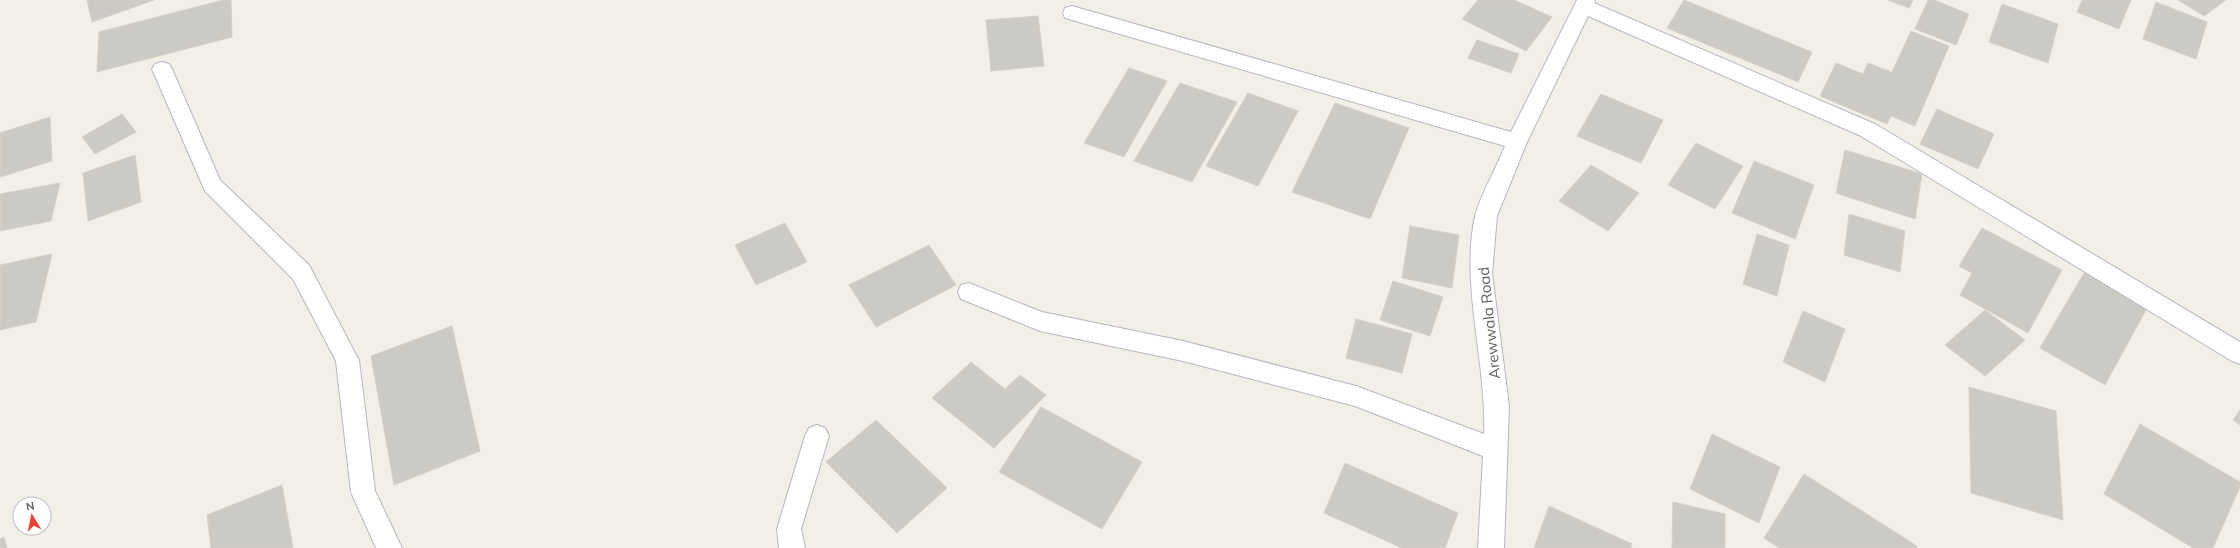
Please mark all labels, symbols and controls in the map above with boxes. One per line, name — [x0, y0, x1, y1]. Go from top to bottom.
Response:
street label: Arewwala Road — [1474, 266, 1504, 380]
north arrow — [12, 496, 52, 536]
text: N — [25, 499, 36, 514]

